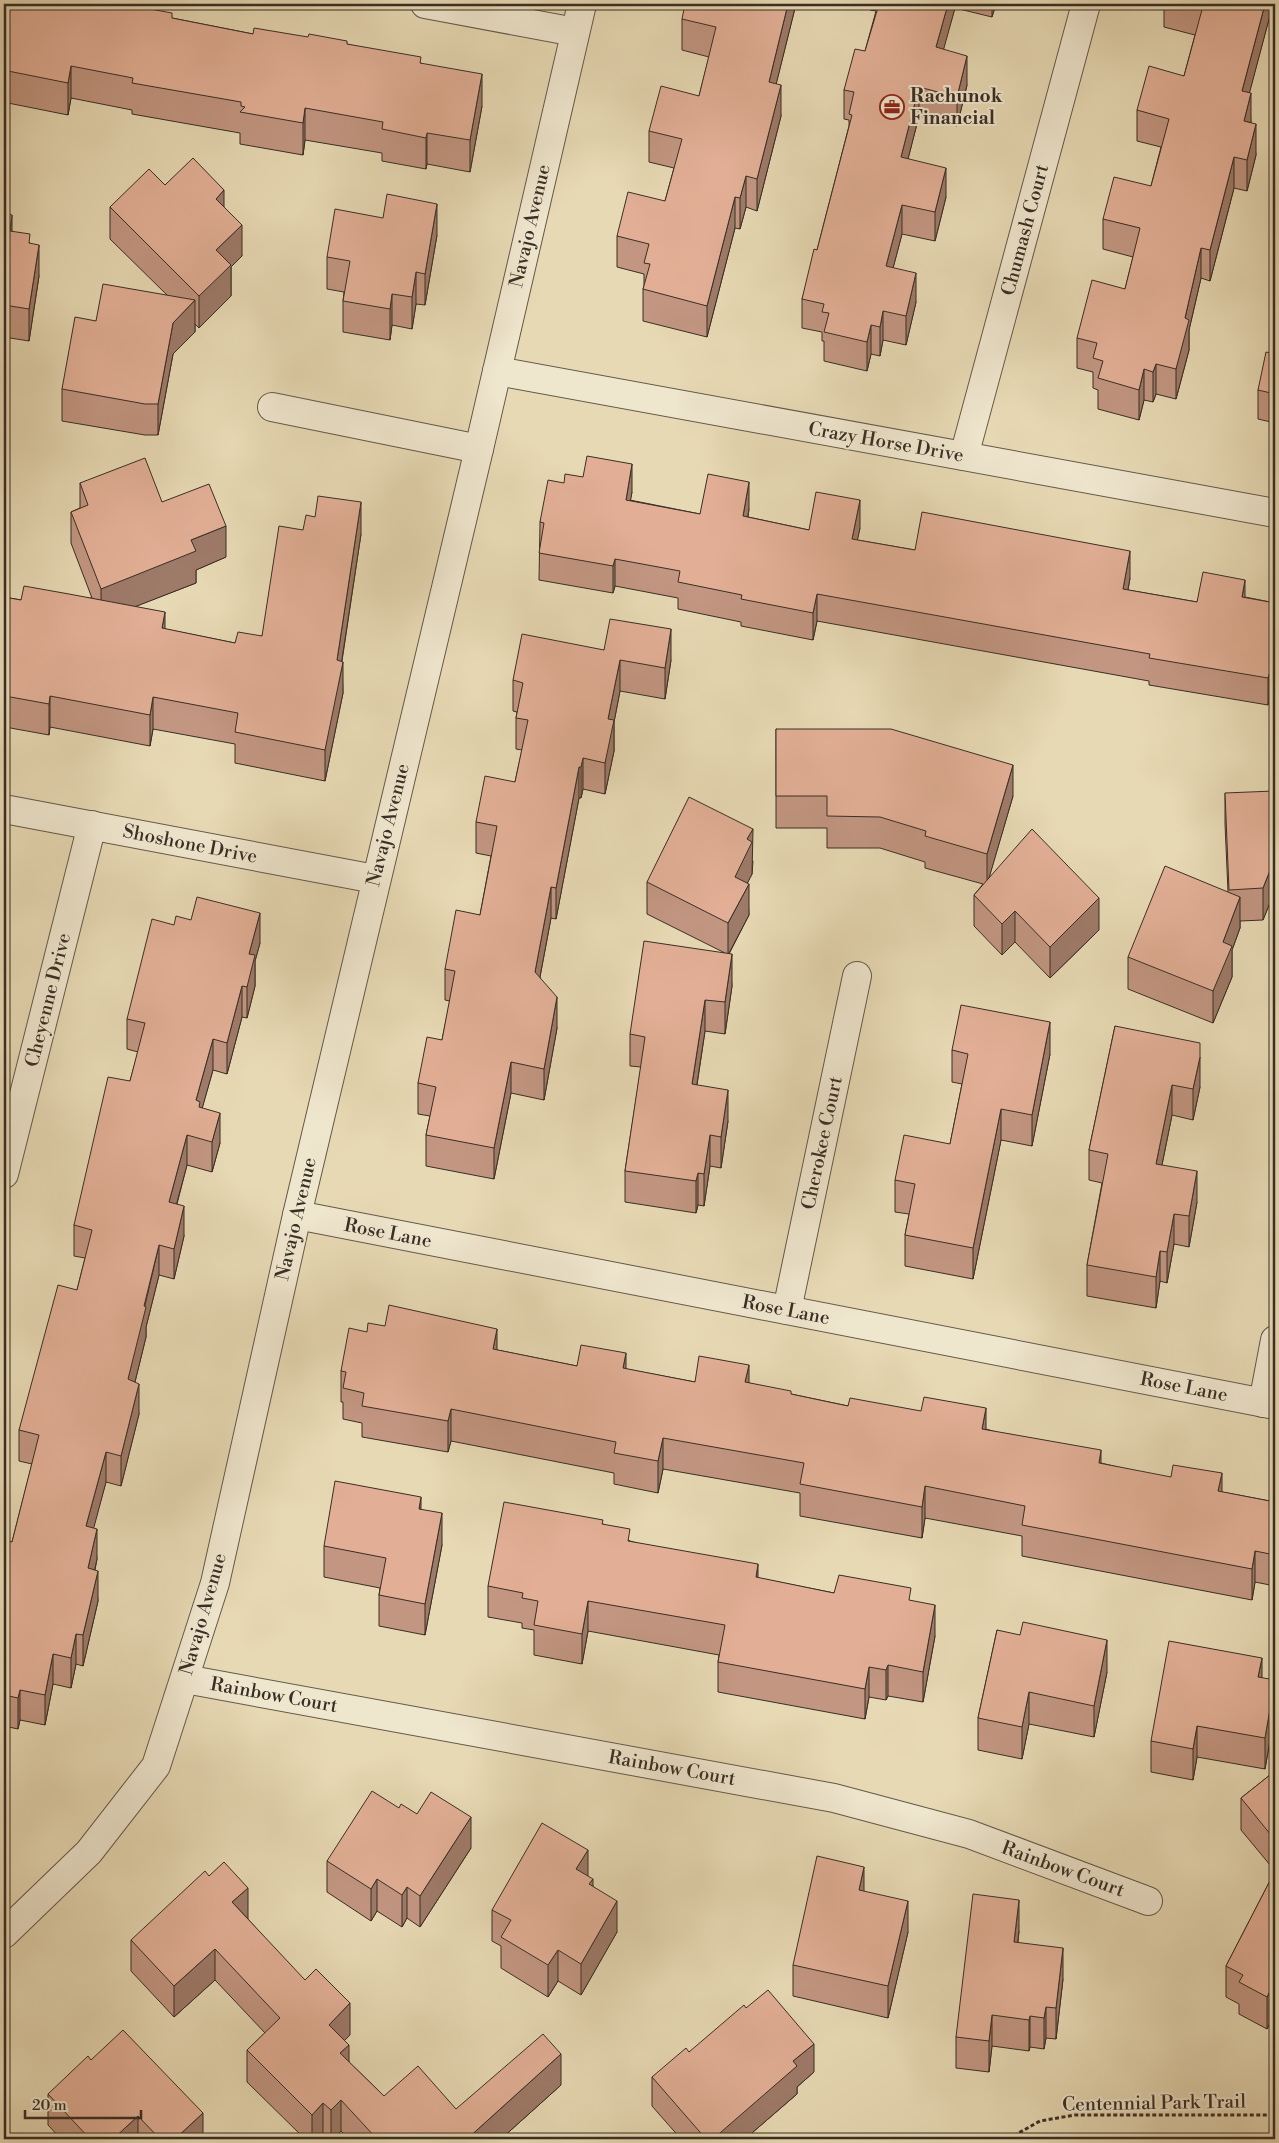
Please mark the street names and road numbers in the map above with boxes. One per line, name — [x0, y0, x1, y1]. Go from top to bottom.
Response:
street label: Chumash Court — [996, 161, 1054, 298]
street label: Navajo Avenue — [504, 162, 556, 290]
street label: Crazy Horse Drive — [806, 417, 966, 467]
street label: Navajo Avenue — [361, 761, 415, 889]
street label: Shoshone Drive — [121, 819, 259, 869]
street label: Cheyenne Drive — [20, 931, 76, 1069]
street label: Cherokee Court — [796, 1074, 848, 1212]
street label: Navajo Avenue — [270, 1155, 322, 1283]
street label: Rose Lane — [342, 1213, 434, 1253]
street label: Rose Lane — [740, 1290, 832, 1330]
street label: Rose Lane — [1138, 1367, 1230, 1407]
street label: Navajo Avenue — [174, 1550, 232, 1678]
street label: Rainbow Court — [208, 1672, 340, 1718]
street label: Rainbow Court — [606, 1745, 738, 1791]
street label: Rainbow Court — [998, 1836, 1128, 1902]
street label: Centennial Park Trail — [1062, 2089, 1246, 2117]

